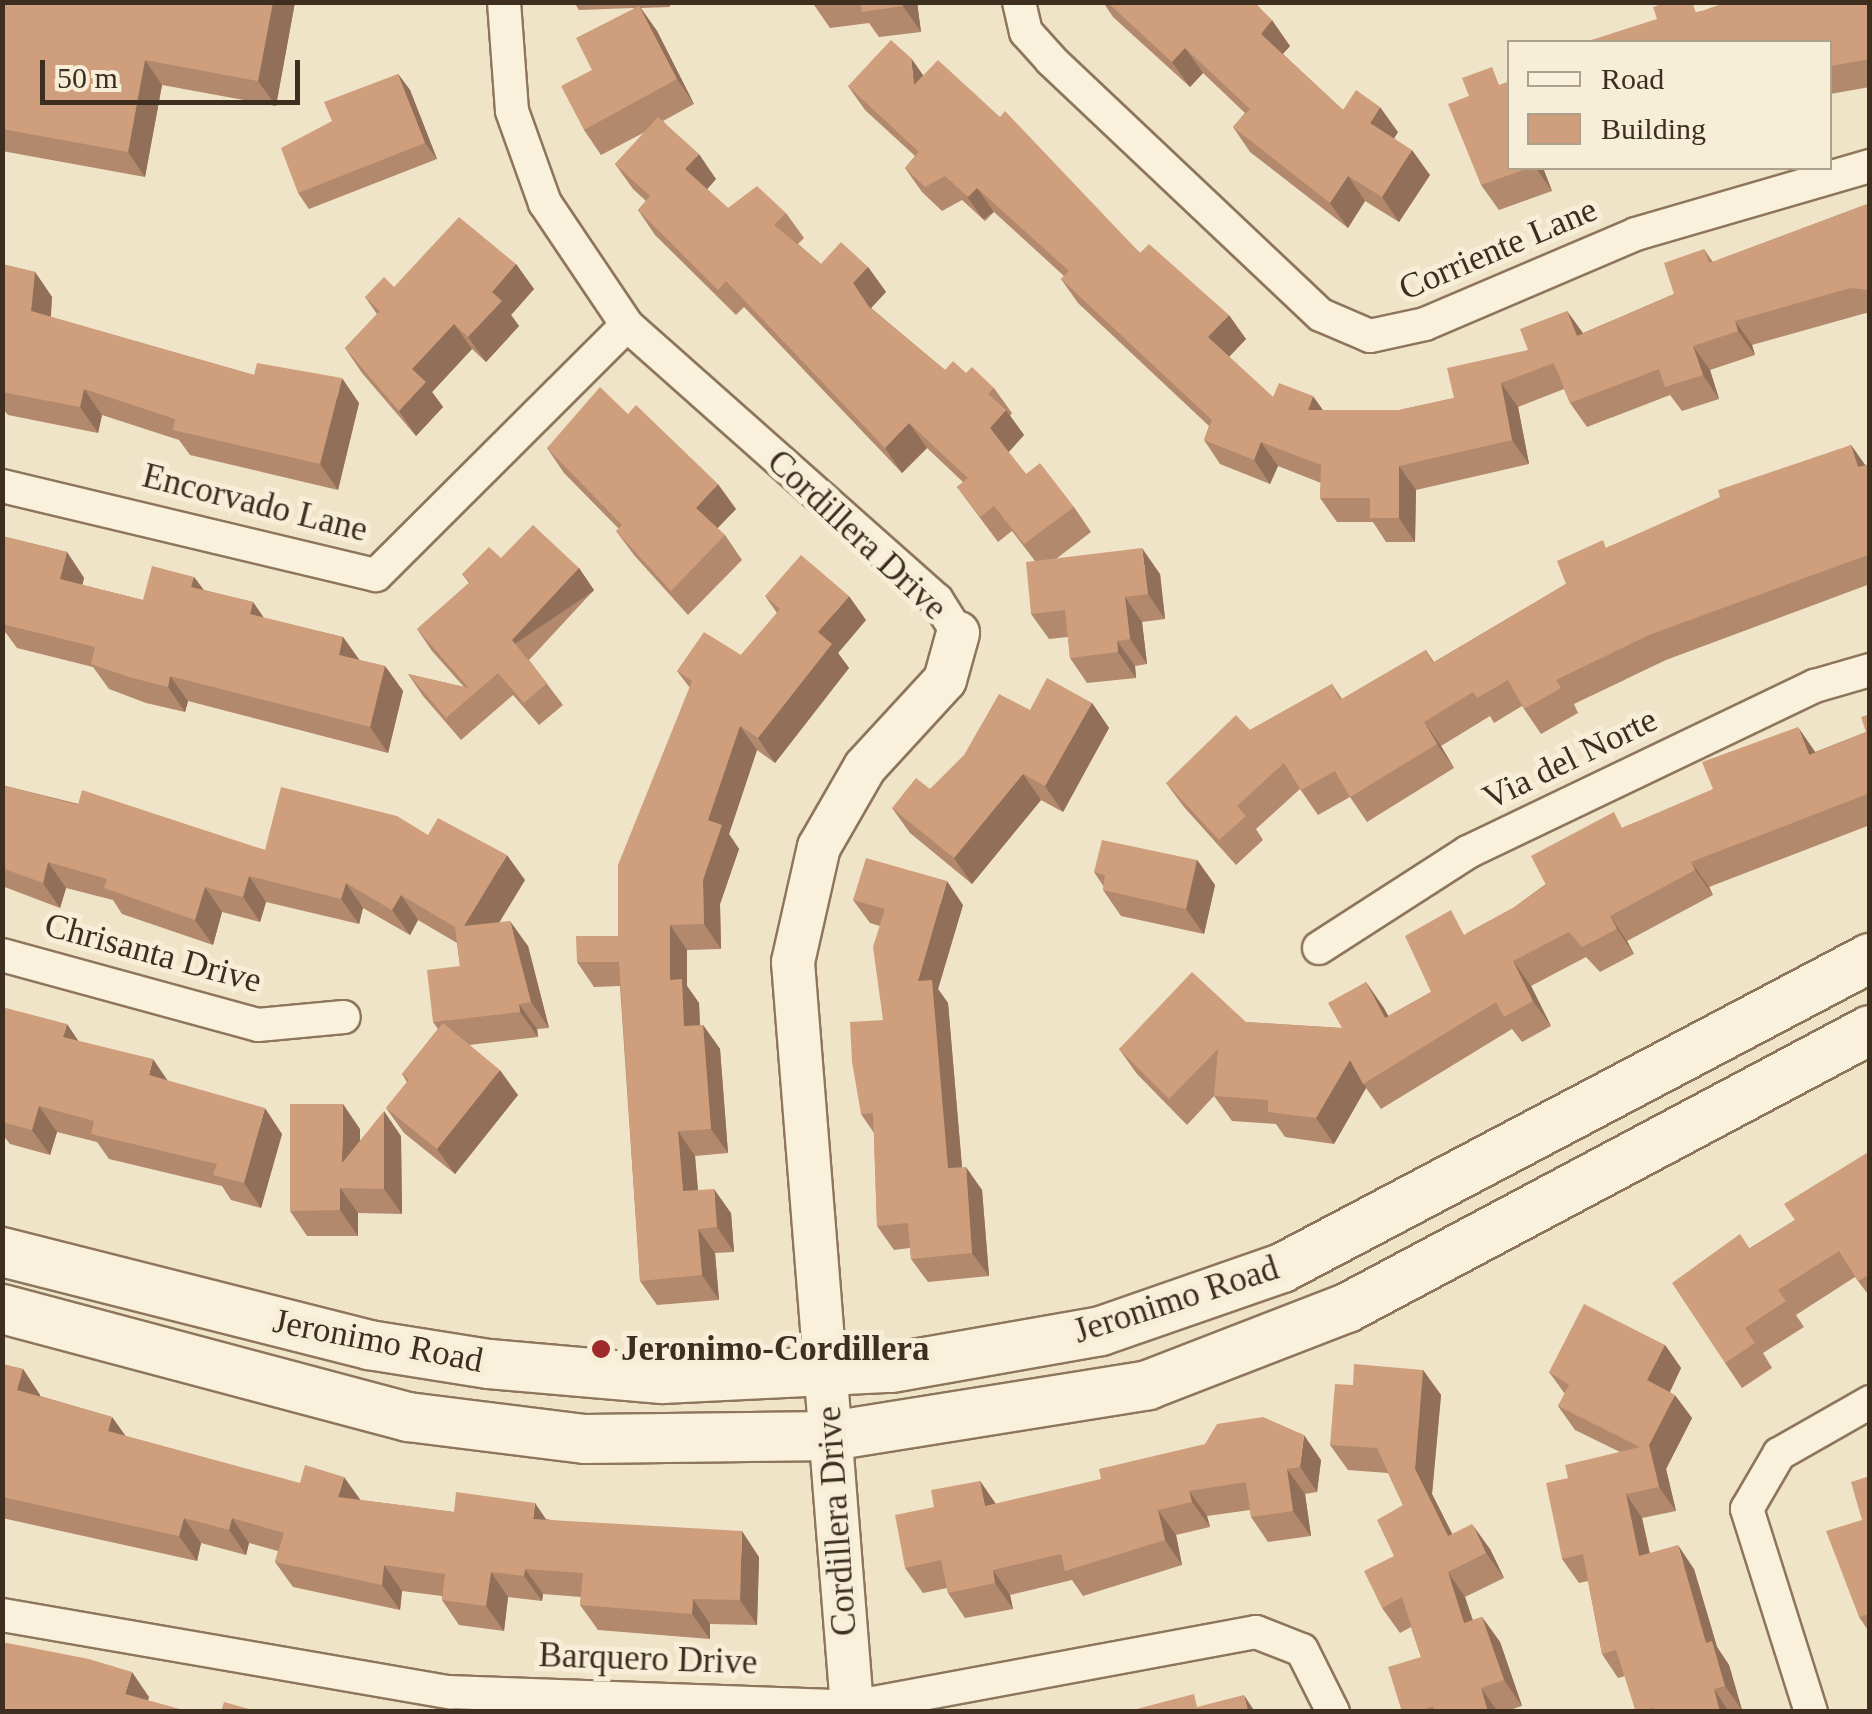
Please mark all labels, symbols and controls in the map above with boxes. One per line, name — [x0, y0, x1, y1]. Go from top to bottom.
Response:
scale bar — [45, 40, 305, 102]
legend — [1507, 40, 1832, 170]
text: 50 m — [57, 61, 118, 94]
text: Road — [1601, 62, 1664, 95]
text: Building — [1601, 112, 1706, 145]
street label: Corriente Lane — [1393, 188, 1603, 310]
street label: Cordillera Drive — [758, 441, 956, 629]
street label: Encorvado Lane — [138, 455, 372, 551]
street label: Via del Norte — [1476, 699, 1664, 819]
street label: Chrisanta Drive — [40, 904, 266, 1002]
street label: Jeronimo Road — [1068, 1247, 1284, 1353]
street label: Jeronimo Road — [270, 1300, 486, 1382]
place label: Jeronimo-Cordillera — [621, 1328, 929, 1370]
marker: Jeronimo-Cordillera — [590, 1338, 612, 1360]
street label: Cordillera Drive — [808, 1405, 866, 1637]
street label: Barquero Drive — [538, 1634, 758, 1684]

